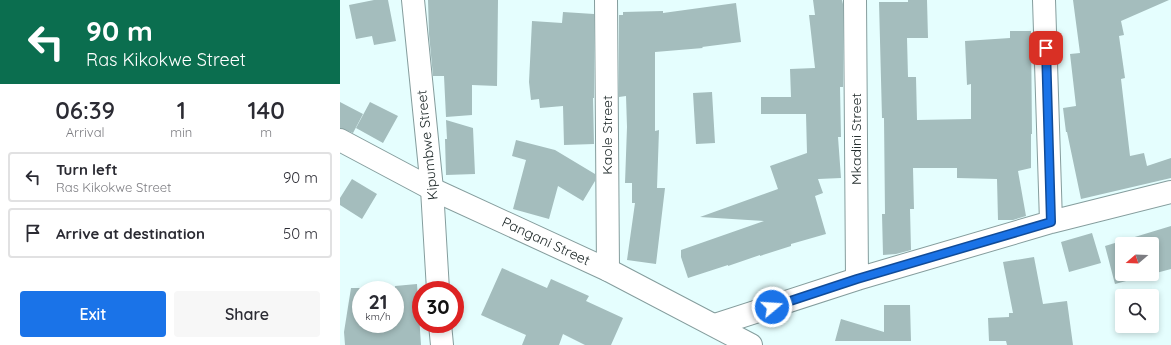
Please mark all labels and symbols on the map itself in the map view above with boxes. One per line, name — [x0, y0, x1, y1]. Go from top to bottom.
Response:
pin — [1029, 31, 1063, 65]
street label: Kipumbwe Street — [412, 89, 442, 201]
street label: Mkadini Street — [847, 93, 865, 185]
street label: Kaole Street — [598, 95, 616, 175]
street label: Pangani Street — [499, 213, 593, 269]
north arrow — [1115, 237, 1159, 281]
speed limit sign: 30 — [412, 281, 464, 333]
position arrow — [751, 286, 793, 328]

